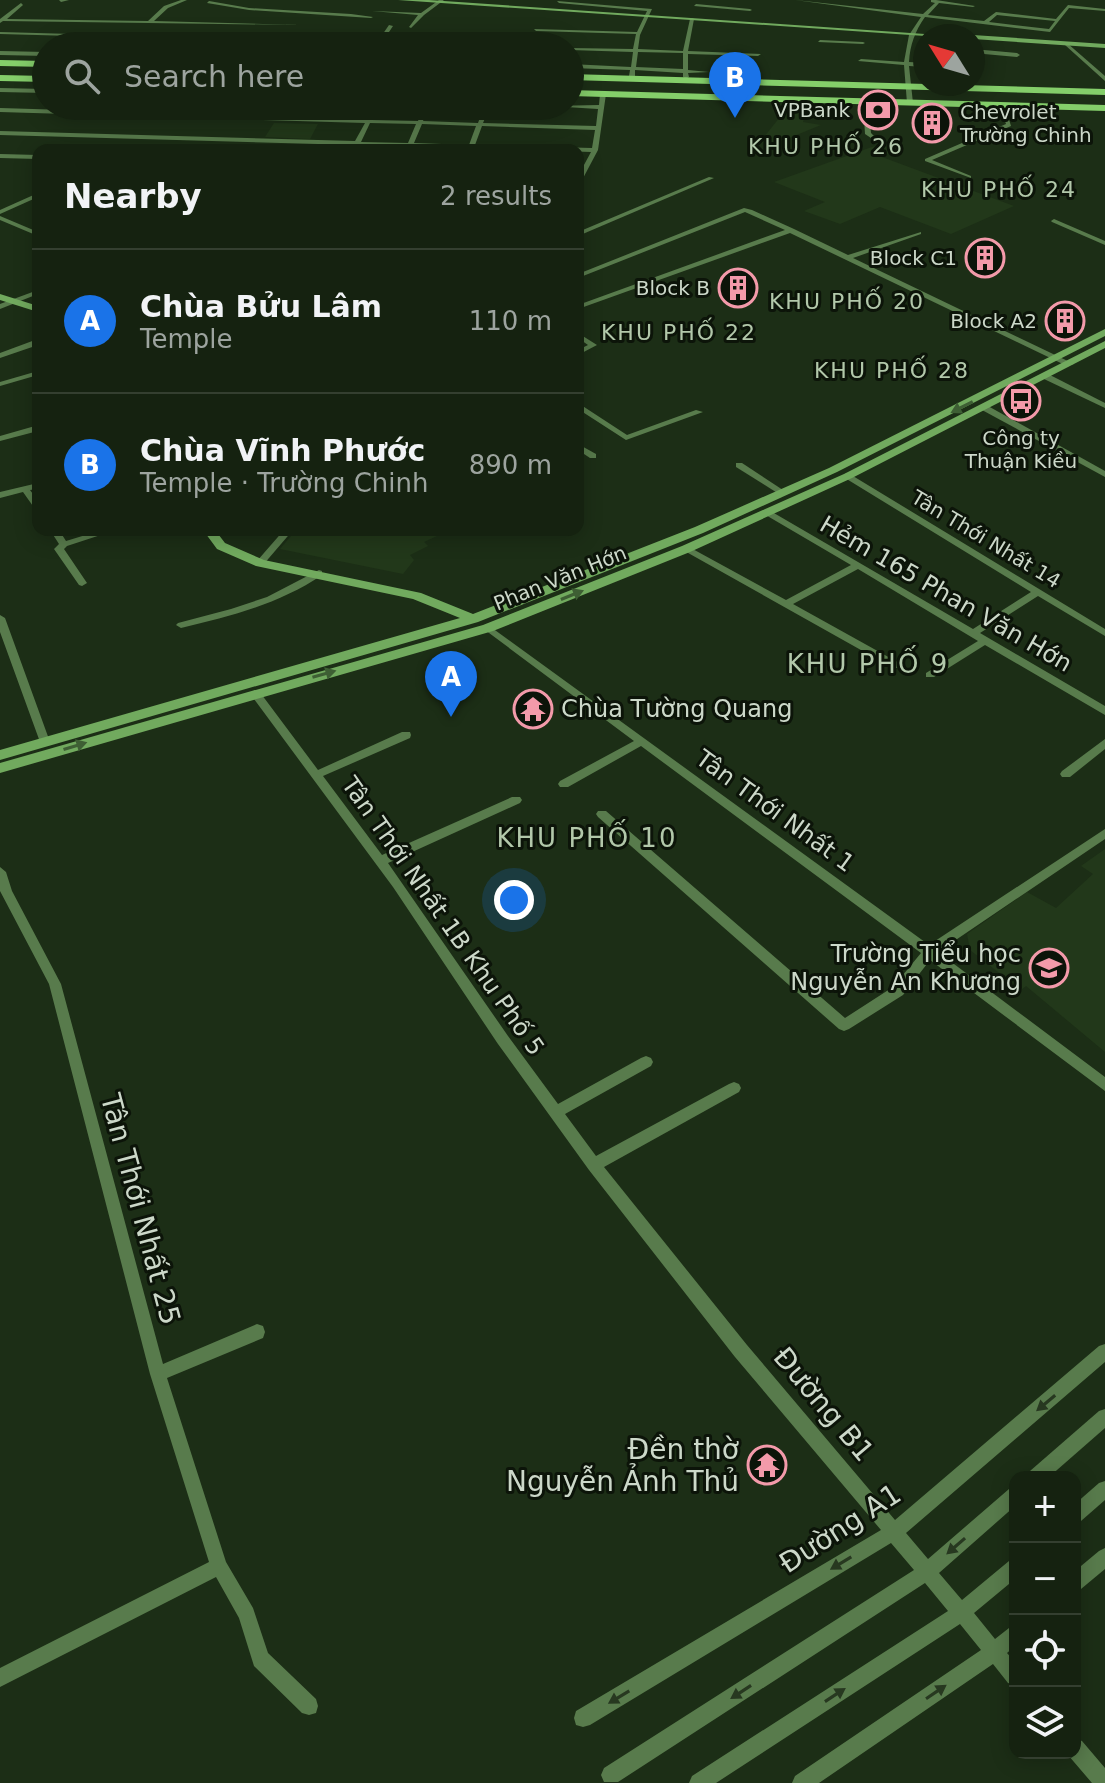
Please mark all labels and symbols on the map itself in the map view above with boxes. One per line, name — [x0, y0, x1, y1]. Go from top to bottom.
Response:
north arrow — [913, 24, 985, 96]
pin: B — [709, 52, 761, 118]
bank icon: VPBank — [857, 89, 899, 131]
place label: VPBank — [774, 98, 850, 122]
place label: Chevrolet Trường Chinh — [959, 100, 1092, 147]
building icon: Chevrolet Trường Chinh — [911, 102, 953, 144]
district label: KHU PHỐ 26 — [748, 131, 904, 159]
district label: KHU PHỐ 24 — [921, 174, 1077, 202]
building icon: Block C1 — [964, 237, 1006, 279]
place label: Block C1 — [870, 246, 957, 270]
building icon: Block B — [717, 267, 759, 309]
place label: Block B — [636, 276, 710, 300]
district label: KHU PHỐ 20 — [769, 286, 925, 314]
building icon: Block A2 — [1044, 300, 1086, 342]
place label: Block A2 — [950, 309, 1037, 333]
district label: KHU PHỐ 22 — [601, 317, 757, 345]
district label: KHU PHỐ 28 — [814, 355, 970, 383]
bus stop icon: Công ty Thuận Kiều — [1000, 380, 1042, 422]
one-way arrow — [950, 400, 973, 414]
place label: Công ty Thuận Kiều — [964, 426, 1077, 473]
street label: Tân Thới Nhất 14 — [906, 484, 1065, 593]
street label: Hẻm 165 Phan Văn Hớn — [815, 510, 1077, 678]
street label: Phan Văn Hớn — [490, 540, 630, 616]
one-way arrow — [560, 589, 584, 602]
district label: KHU PHỐ 9 — [787, 645, 949, 679]
pin: A — [425, 651, 477, 717]
one-way arrow — [312, 667, 337, 679]
temple icon: Chùa Tường Quang — [512, 688, 554, 730]
place label: Chùa Tường Quang — [561, 695, 792, 723]
one-way arrow — [63, 739, 87, 752]
street label: Tân Thới Nhất 1 — [690, 744, 859, 878]
street label: Tân Thới Nhất 1B Khu Phố 5 — [335, 771, 550, 1061]
district label: KHU PHỐ 10 — [497, 819, 677, 853]
your location — [494, 880, 534, 920]
place label: Trường Tiểu học Nguyễn An Khương — [790, 940, 1021, 996]
school or university icon: Trường Tiểu học Nguyễn An Khương — [1028, 947, 1070, 989]
street label: Tân Thới Nhất 25 — [94, 1089, 187, 1328]
street label: Đường B1 — [767, 1341, 881, 1468]
one-way arrow — [1036, 1394, 1056, 1411]
place label: Đền thờ Nguyễn Ảnh Thủ — [506, 1433, 739, 1498]
temple icon: Đền thờ Nguyễn Ảnh Thủ — [746, 1444, 788, 1486]
street label: Đường A1 — [773, 1477, 907, 1580]
one-way arrow — [947, 1537, 966, 1555]
one-way arrow — [830, 1556, 852, 1570]
one-way arrow — [730, 1684, 752, 1698]
one-way arrow — [925, 1684, 946, 1699]
one-way arrow — [824, 1688, 846, 1702]
one-way arrow — [608, 1690, 630, 1704]

